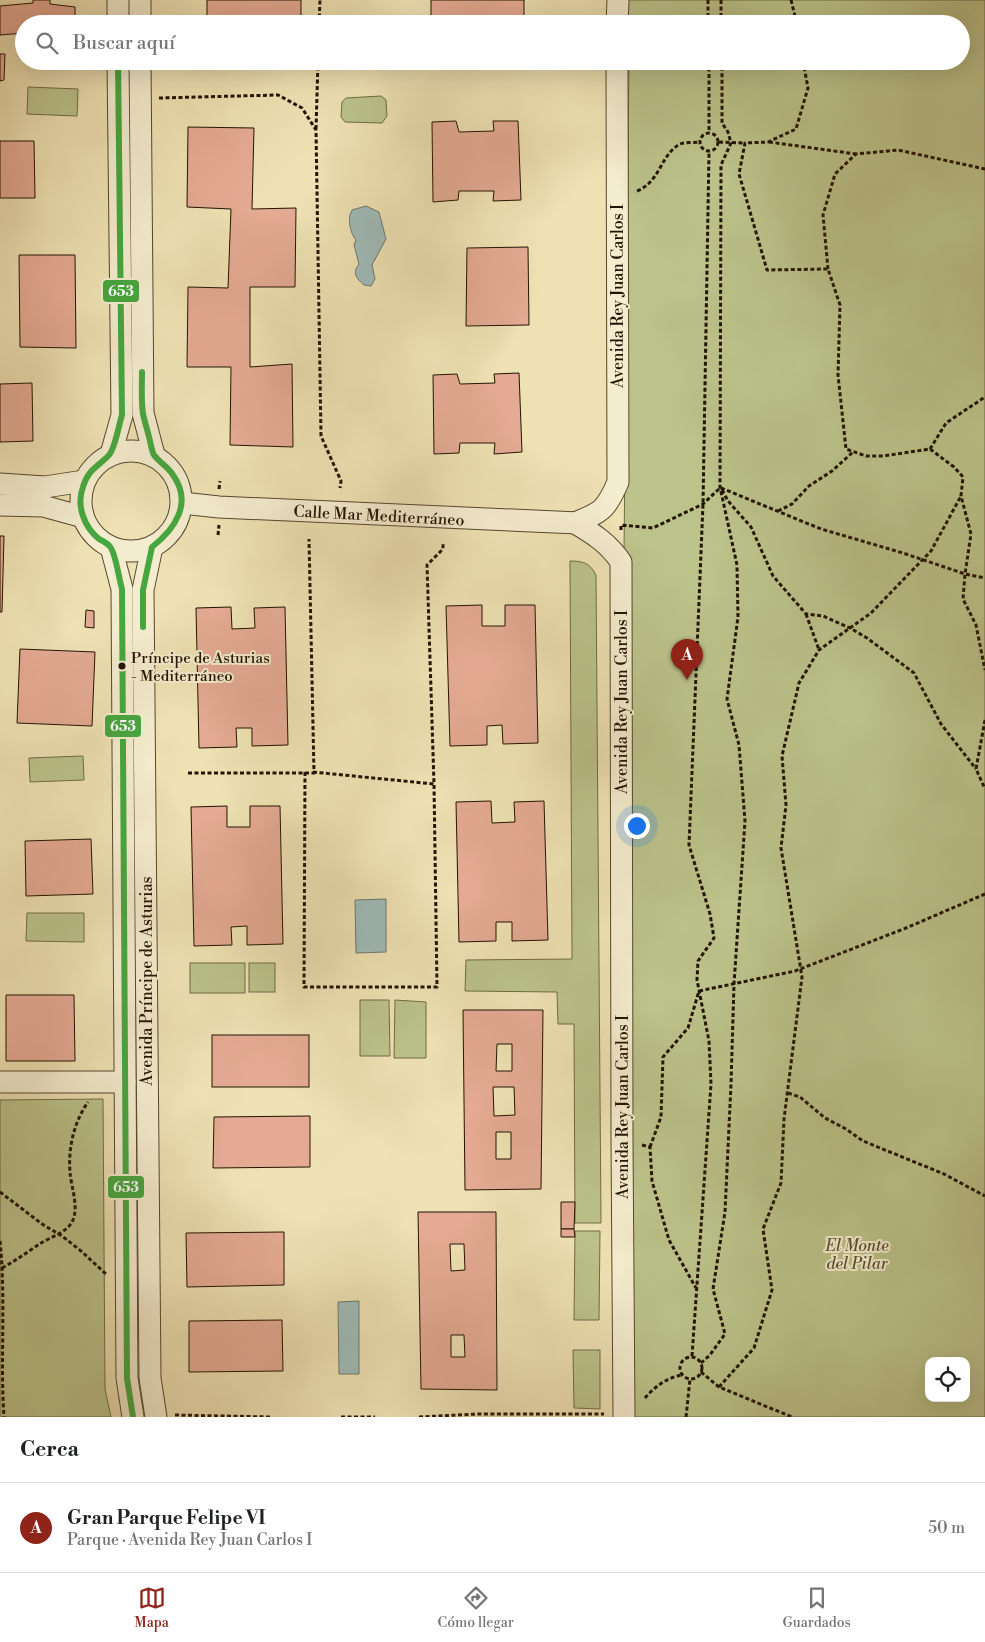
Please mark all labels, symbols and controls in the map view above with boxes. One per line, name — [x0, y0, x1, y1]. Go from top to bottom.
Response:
search box — [15, 15, 970, 70]
icon: search — [33, 29, 61, 57]
text: Buscar aquí — [73, 31, 175, 55]
street label: Avenida Rey Juan Carlos I — [608, 204, 628, 389]
line badge: 653 — [102, 279, 140, 303]
text: 653 — [108, 283, 134, 301]
street label: Calle Mar Mediterráneo — [293, 502, 465, 530]
street label: Avenida Rey Juan Carlos I — [612, 610, 632, 795]
pin: A — [671, 639, 703, 680]
place label: Príncipe de Asturias - Mediterráneo — [131, 649, 270, 686]
marker: Príncipe de Asturias - Mediterráneo — [117, 661, 127, 671]
line badge: 653 — [104, 714, 142, 738]
text: 653 — [110, 718, 136, 736]
your location — [624, 813, 650, 839]
street label: Avenida Príncipe de Asturias — [137, 876, 157, 1087]
street label: Avenida Rey Juan Carlos I — [613, 1015, 633, 1200]
line badge: 653 — [107, 1175, 145, 1199]
text: 653 — [113, 1179, 139, 1197]
park label: El Monte del Pilar — [824, 1236, 889, 1274]
map controls — [925, 1357, 970, 1402]
button: locate — [925, 1357, 970, 1402]
text: Cerca — [20, 1437, 79, 1463]
text: Gran Parque Felipe VI — [67, 1506, 266, 1530]
text: A — [30, 1518, 42, 1538]
text: 50 m — [928, 1518, 965, 1538]
text: Parque · Avenida Rey Juan Carlos I — [67, 1530, 312, 1550]
tab: Mapa — [134, 1584, 169, 1632]
tab: Cómo llegar — [438, 1584, 514, 1632]
tab: Guardados — [782, 1584, 851, 1632]

